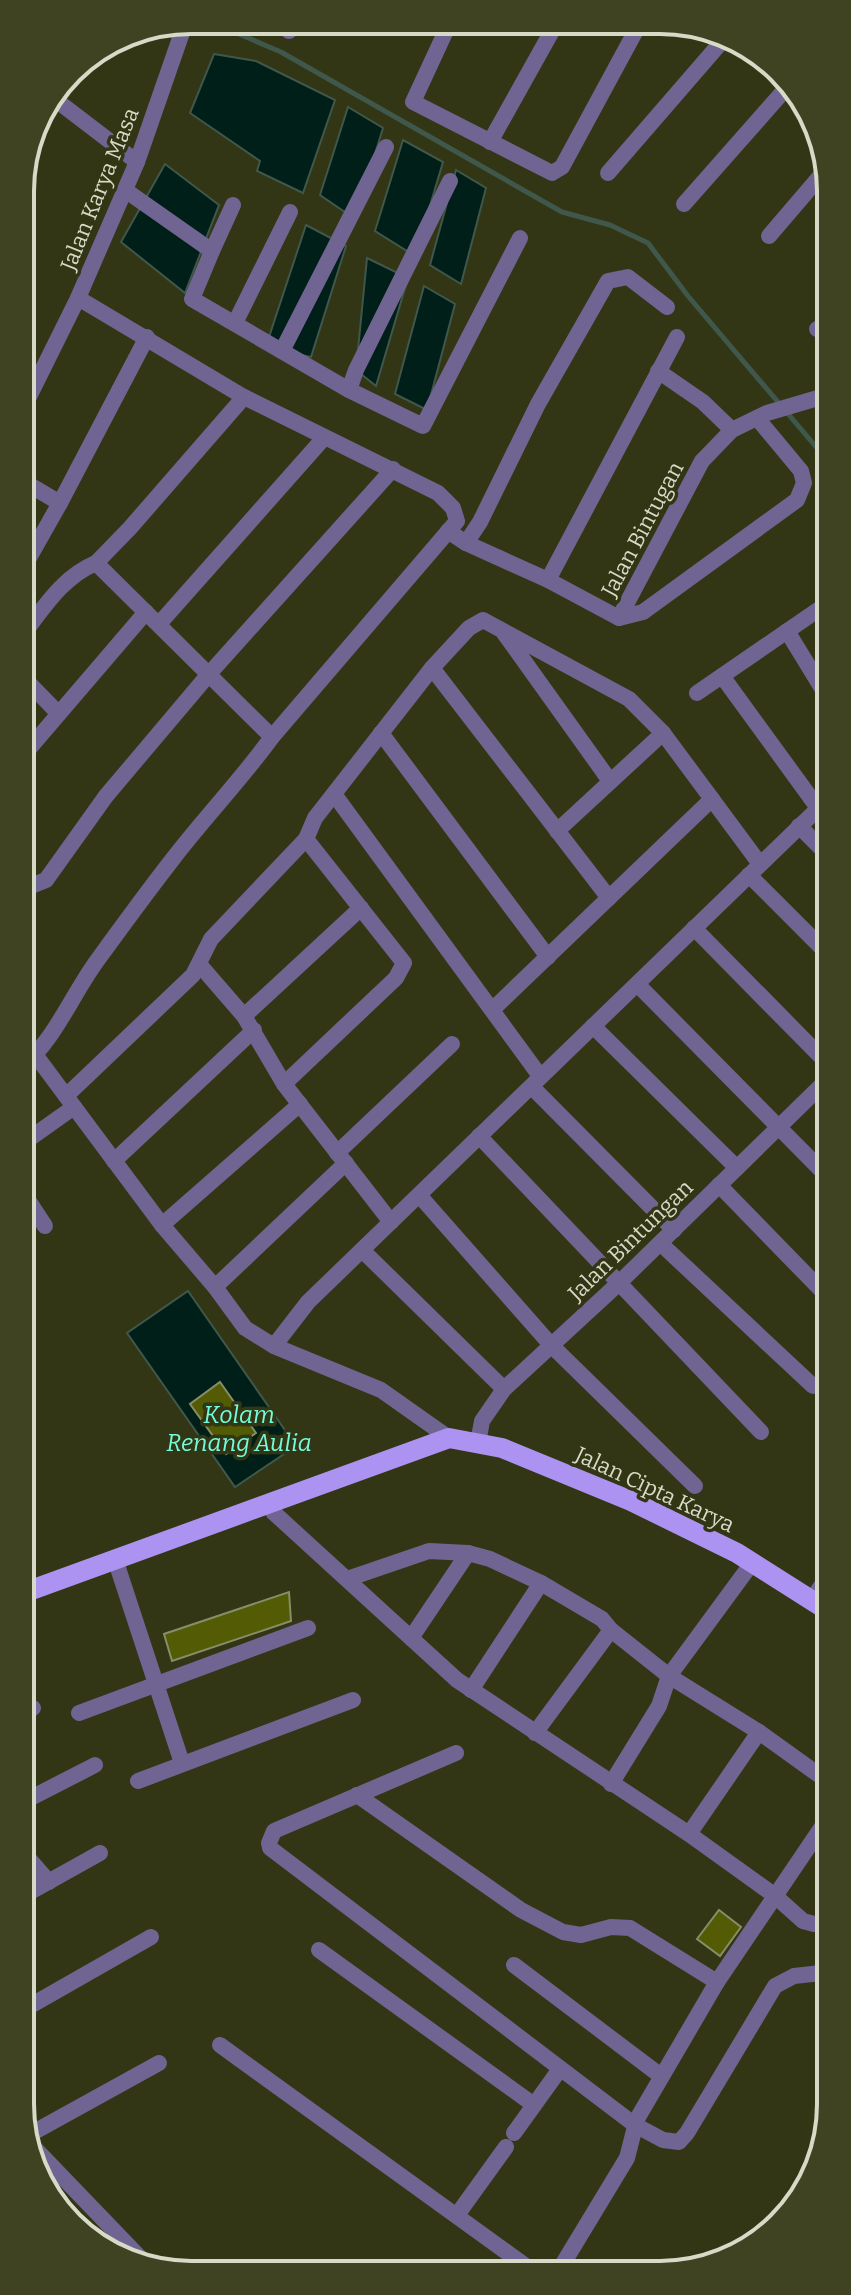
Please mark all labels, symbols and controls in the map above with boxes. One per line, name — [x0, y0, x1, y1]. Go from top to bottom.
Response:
street label: Jalan Karya Masa — [54, 104, 144, 276]
street label: Jalan Bintugan — [595, 457, 689, 602]
street label: Jalan Bintungan — [562, 1174, 698, 1307]
water label: Kolam Renang Aulia — [166, 1401, 312, 1457]
street label: Jalan Cipta Karya — [570, 1440, 739, 1538]

